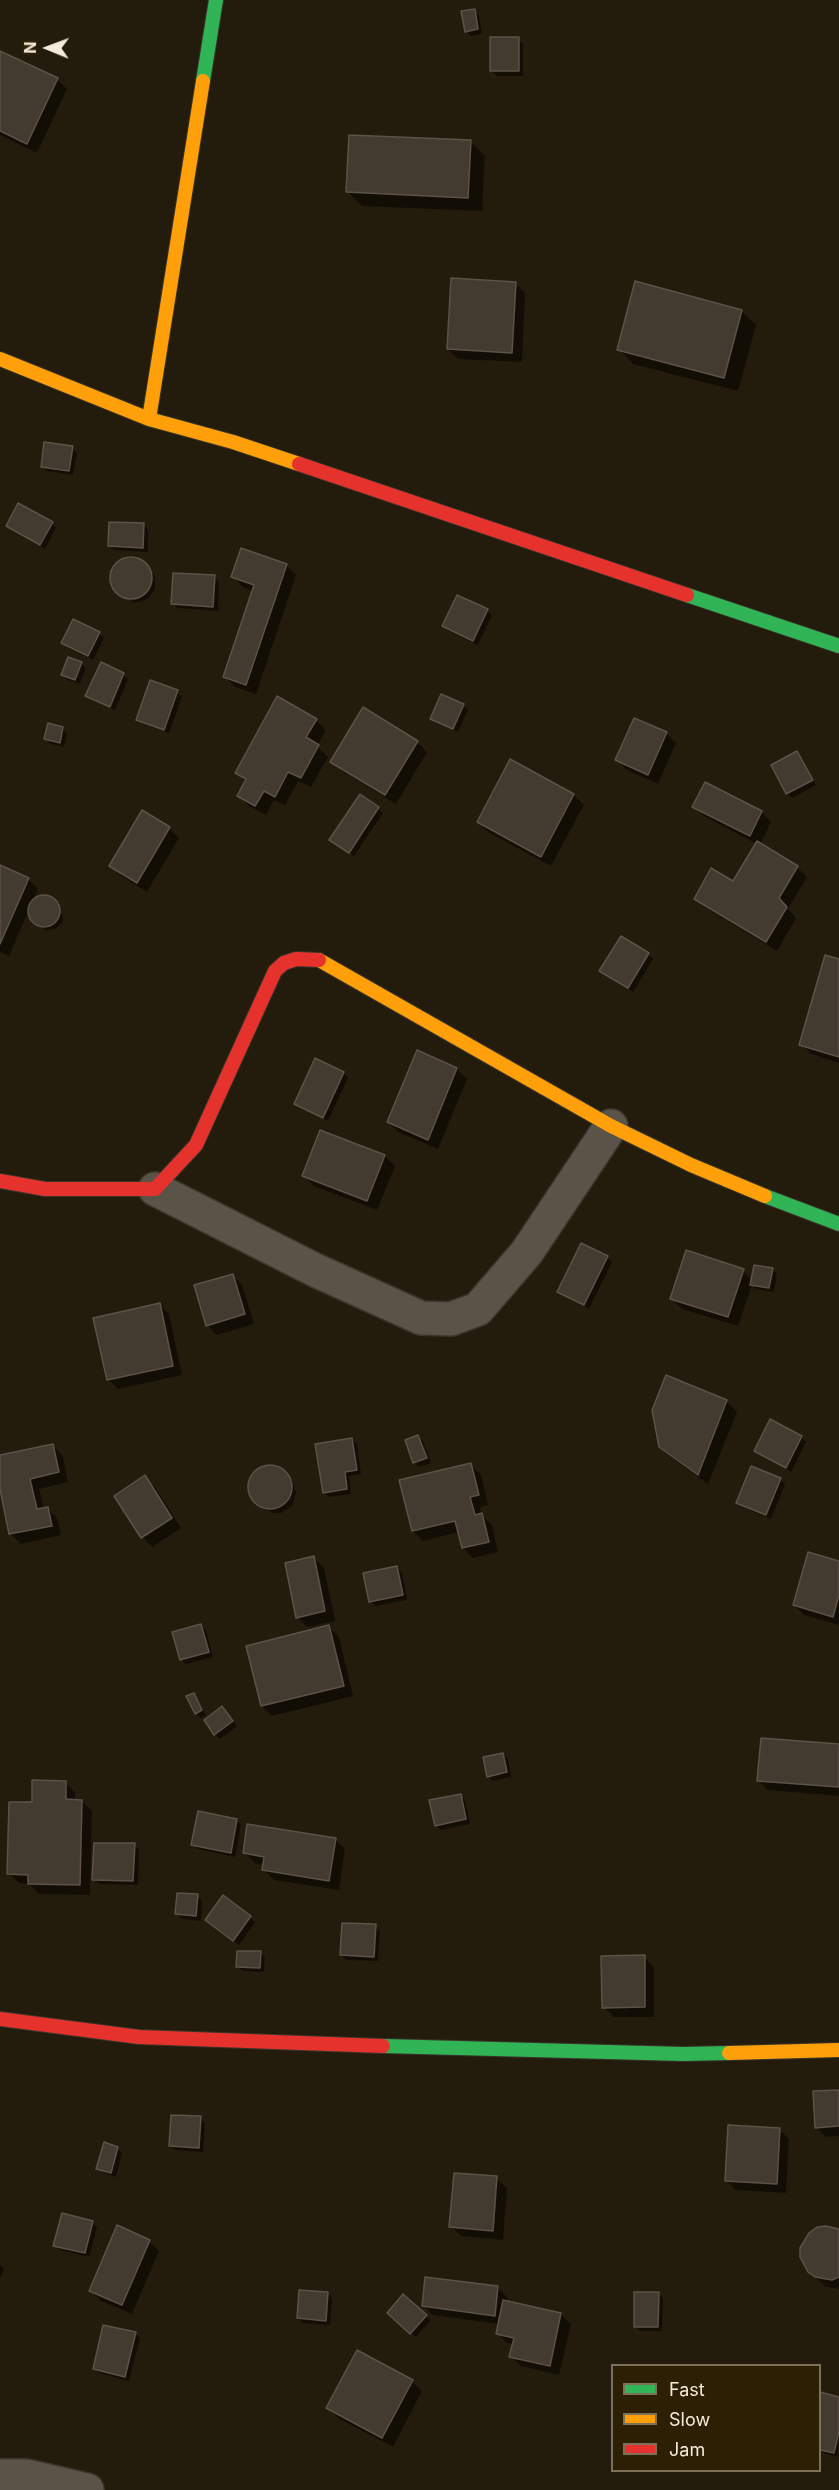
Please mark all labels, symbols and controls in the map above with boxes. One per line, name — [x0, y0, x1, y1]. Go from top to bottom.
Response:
north arrow — [18, 18, 78, 78]
text: N — [20, 41, 40, 54]
legend — [611, 2364, 821, 2472]
text: Fast — [669, 2379, 705, 2400]
text: Slow — [669, 2409, 710, 2430]
text: Jam — [669, 2439, 705, 2460]

